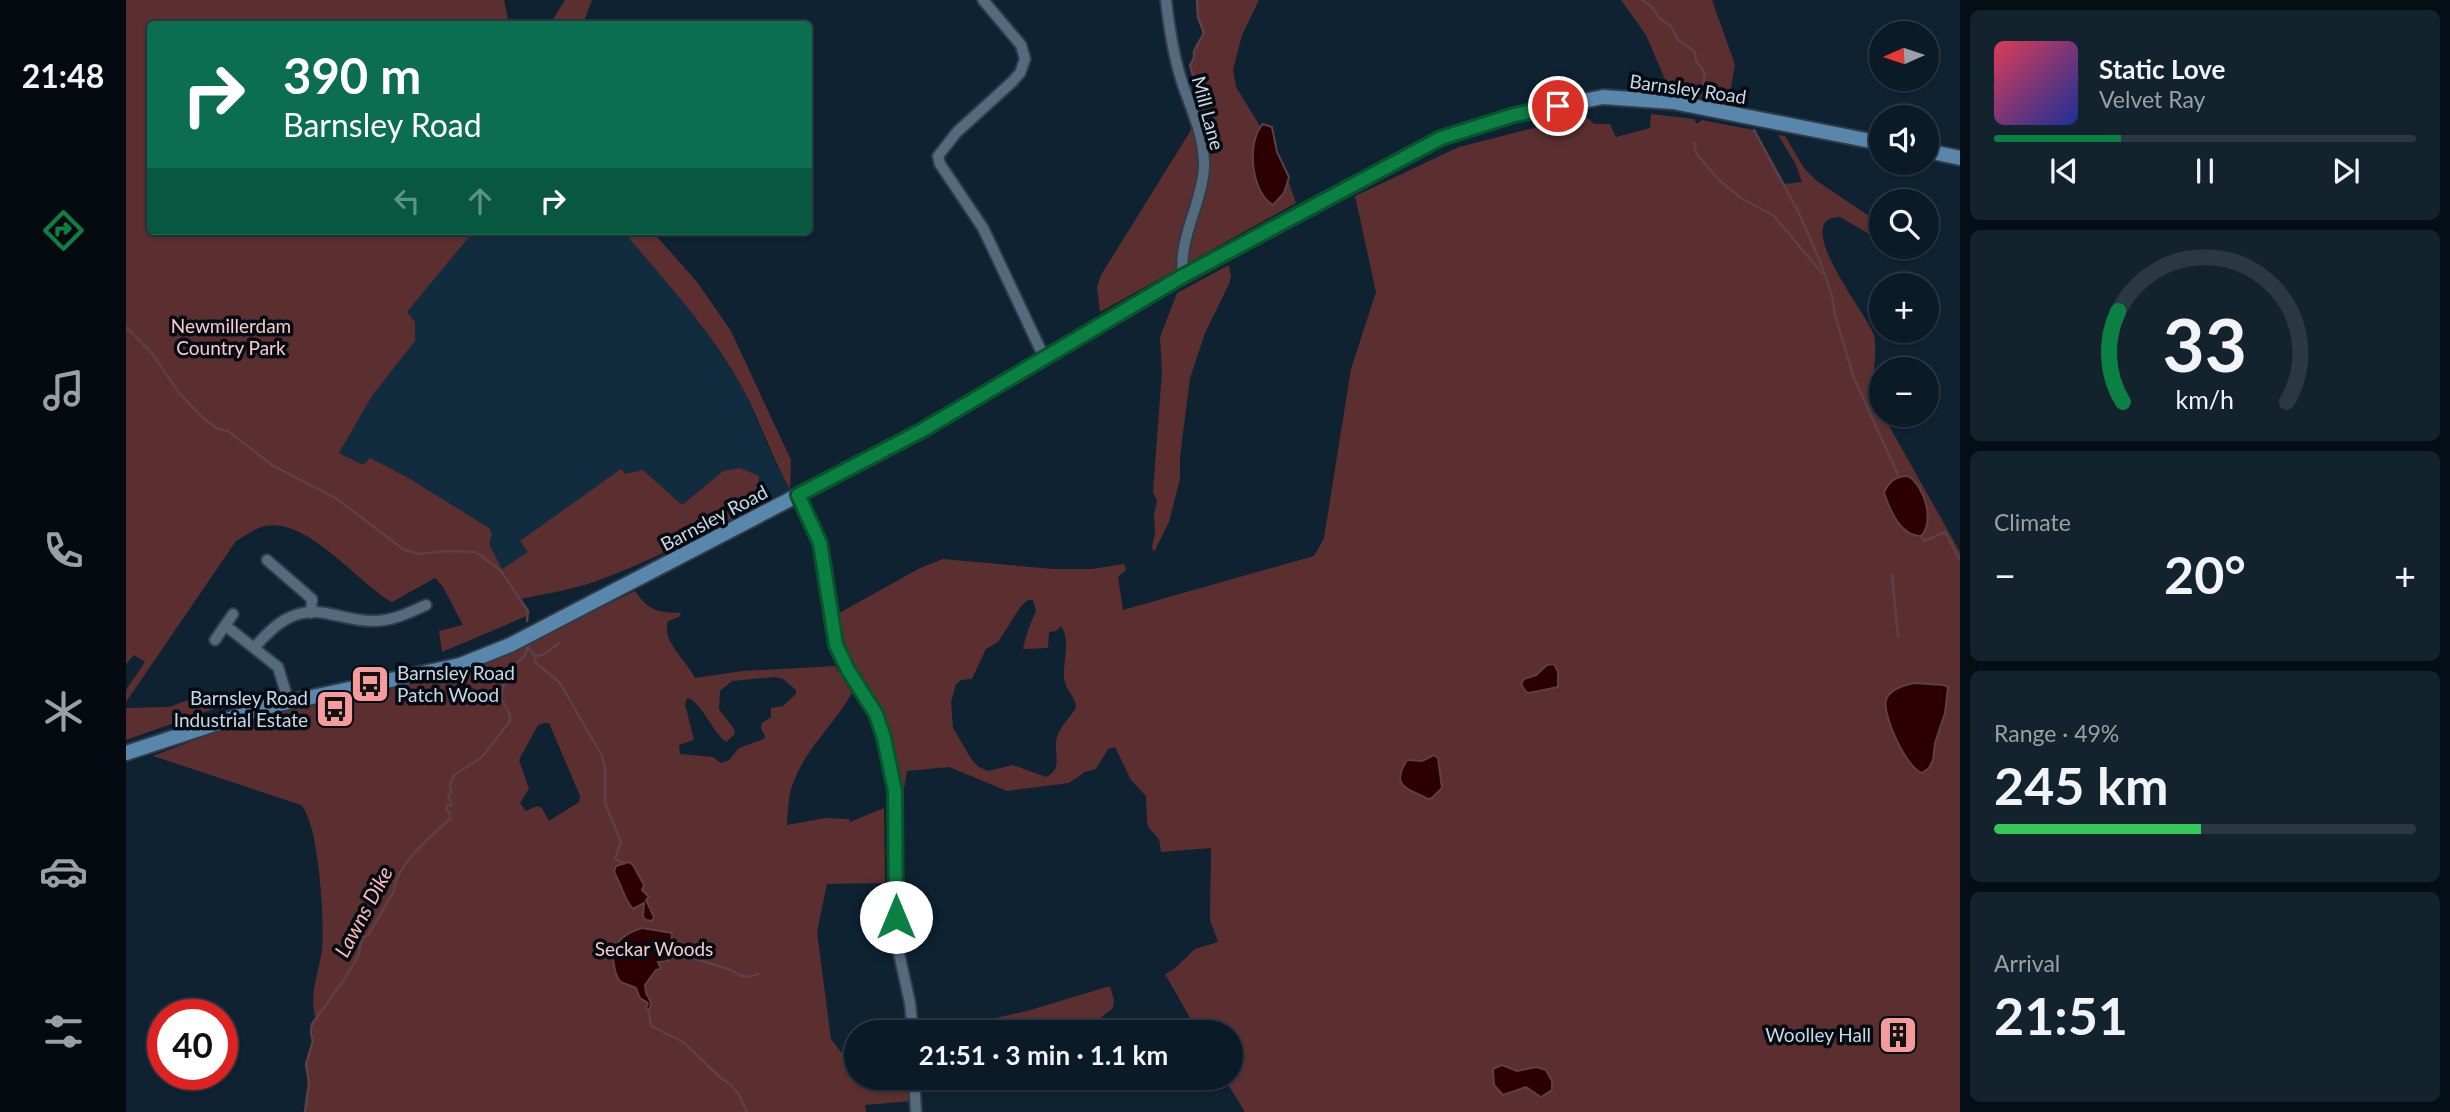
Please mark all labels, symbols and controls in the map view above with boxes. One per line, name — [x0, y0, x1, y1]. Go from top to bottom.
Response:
north arrow — [1869, 21, 1939, 91]
map controls — [1869, 21, 1939, 427]
text: 390 m — [283, 46, 421, 104]
icon: right — [168, 49, 259, 140]
text: Static Love — [2099, 53, 2226, 85]
text: 21:48 — [22, 56, 104, 95]
street label: Barnsley Road — [1628, 69, 1748, 108]
street label: Mill Lane — [1188, 73, 1229, 152]
pin — [1528, 76, 1588, 136]
text: Velvet Ray — [2099, 85, 2205, 113]
icon: arrive — [1539, 87, 1577, 125]
text: Barnsley Road — [283, 105, 482, 144]
button: sound — [1869, 105, 1939, 175]
icon: previous — [2045, 152, 2083, 190]
icon: pause — [2186, 152, 2224, 190]
icon: next — [2327, 152, 2365, 190]
icon: left — [388, 182, 426, 220]
icon: ahead — [461, 182, 499, 220]
icon: right — [534, 182, 572, 220]
button: search — [1869, 189, 1939, 259]
icon: directions — [39, 206, 88, 255]
button: + — [1869, 273, 1939, 343]
text: 33 — [2163, 300, 2247, 388]
park label: Newmillerdam Country Park — [171, 314, 291, 359]
button: − — [1869, 357, 1939, 427]
icon: music — [39, 366, 88, 415]
text: km/h — [2176, 383, 2234, 413]
street label: Barnsley Road — [656, 480, 771, 555]
text: Climate — [1994, 508, 2071, 536]
icon: phone — [39, 526, 88, 575]
text: 20° — [2164, 543, 2246, 605]
text: − — [1994, 552, 2016, 598]
text: + — [2394, 552, 2416, 598]
place label: Barnsley Road Patch Wood — [397, 661, 515, 706]
bus stop icon: Barnsley Road Patch Wood — [349, 663, 391, 705]
place label: Barnsley Road Industrial Estate — [174, 686, 308, 731]
icon: climate — [39, 687, 88, 736]
bus stop icon: Barnsley Road Industrial Estate — [314, 688, 356, 730]
text: Range · 49% — [1994, 719, 2119, 747]
text: 245 km — [1994, 754, 2168, 816]
icon: car — [39, 847, 88, 896]
water label: Lawns Dike — [328, 862, 397, 961]
position arrow — [859, 880, 933, 954]
park label: Seckar Woods — [595, 937, 713, 960]
text: Arrival — [1994, 949, 2060, 977]
text: 21:51 — [1994, 984, 2128, 1046]
speed limit sign: 40 — [147, 999, 238, 1090]
icon: filters — [39, 1007, 88, 1056]
building icon: Woolley Hall — [1877, 1014, 1919, 1056]
place label: Woolley Hall — [1765, 1023, 1871, 1046]
text: 21:51 · 3 min · 1.1 km — [919, 1039, 1168, 1071]

